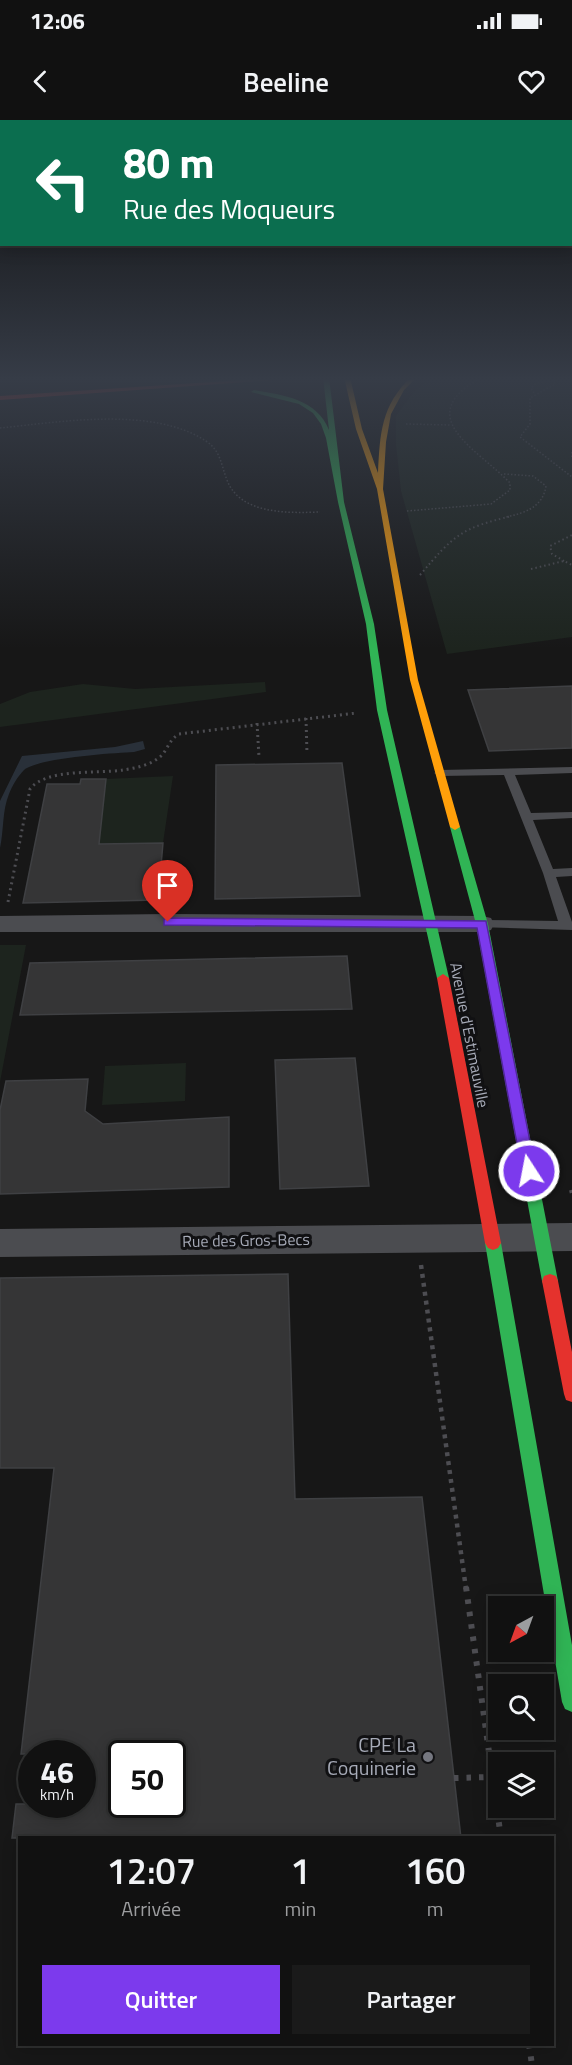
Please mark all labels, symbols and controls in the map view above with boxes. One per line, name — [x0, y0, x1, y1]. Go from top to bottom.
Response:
text: 12:06 — [30, 4, 85, 38]
text: Beeline — [243, 61, 329, 102]
icon: back — [24, 65, 57, 98]
icon: heart — [515, 65, 548, 98]
text: 80 m — [123, 130, 215, 194]
icon: left — [24, 144, 102, 222]
text: Rue des Moqueurs — [123, 188, 335, 229]
pin — [142, 860, 193, 922]
icon: arrive — [151, 869, 184, 902]
street label: Avenue d'Estimauville — [444, 960, 496, 1110]
position arrow — [497, 1139, 561, 1203]
street label: Rue des Gros-Becs — [182, 1227, 310, 1253]
north arrow — [488, 1596, 554, 1662]
map controls — [488, 1596, 554, 1818]
button: search — [488, 1674, 554, 1740]
place label: CPE La Coquinerie — [327, 1729, 416, 1783]
speed limit sign: 50 — [108, 1740, 186, 1818]
text: 46 — [40, 1749, 74, 1795]
marker: CPE La Coquinerie — [421, 1750, 435, 1764]
button: layers — [488, 1752, 554, 1818]
text: km/h — [40, 1783, 74, 1806]
text: 12:07 — [107, 1843, 196, 1898]
text: 1 — [290, 1843, 310, 1898]
text: 160 — [405, 1843, 465, 1898]
text: Arrivée — [121, 1893, 181, 1924]
text: min — [284, 1893, 316, 1924]
text: m — [427, 1893, 443, 1924]
button: Quitter — [42, 1965, 280, 2034]
button: Partager — [292, 1965, 530, 2034]

